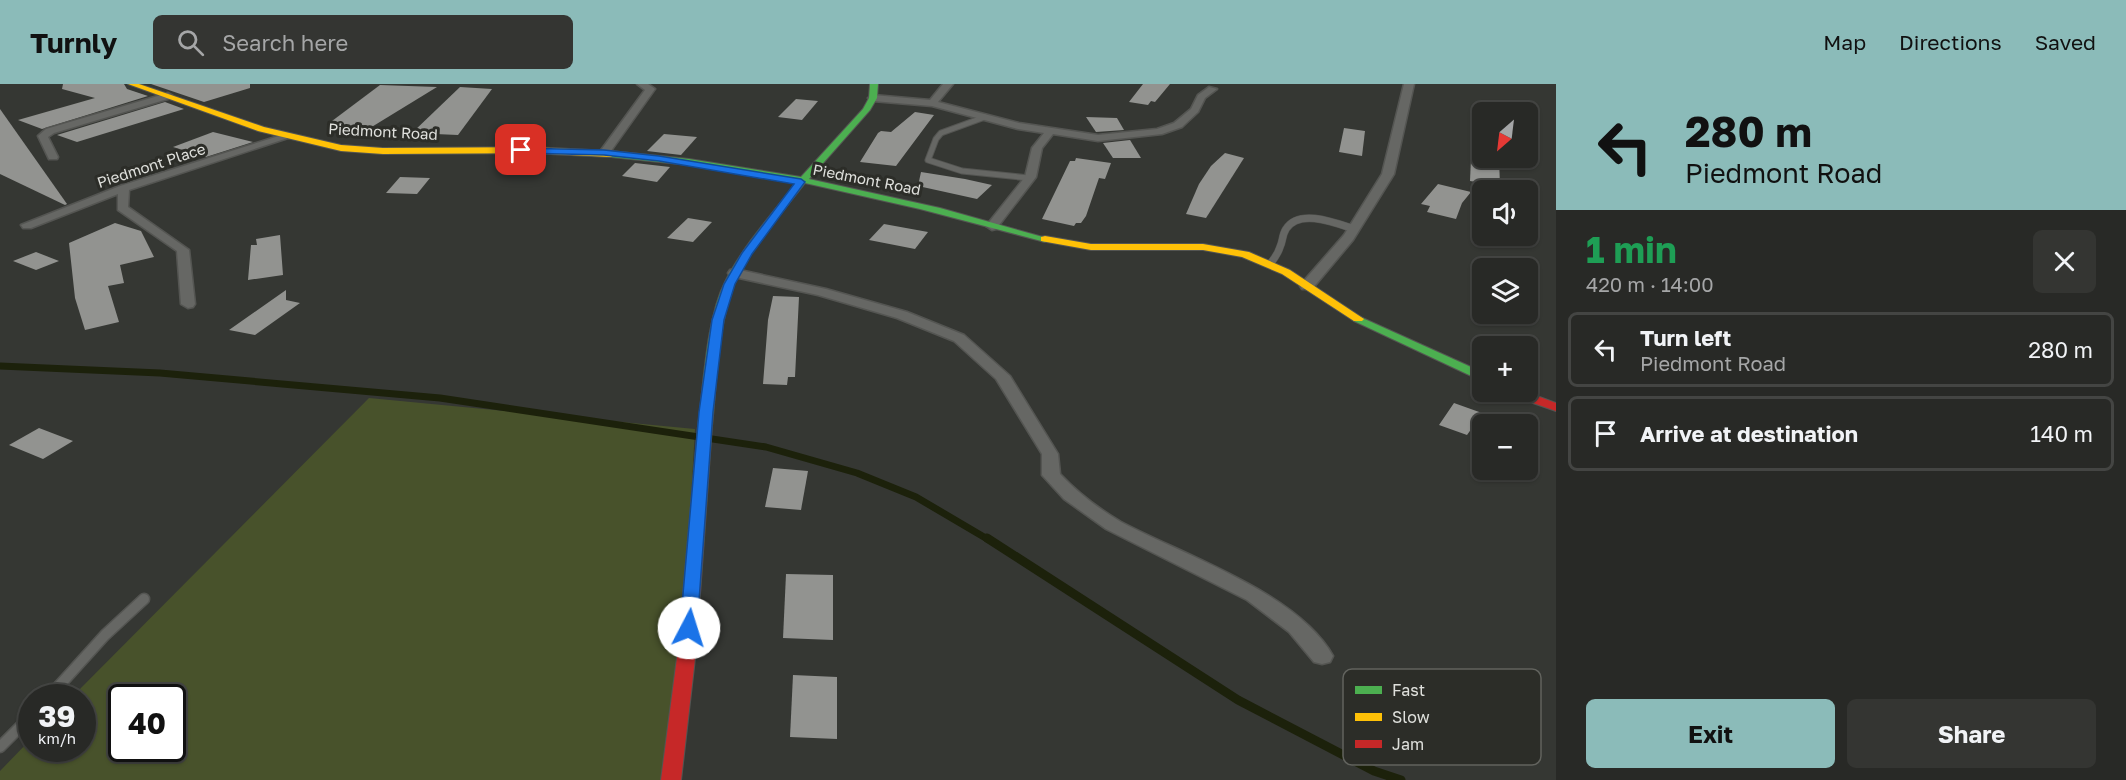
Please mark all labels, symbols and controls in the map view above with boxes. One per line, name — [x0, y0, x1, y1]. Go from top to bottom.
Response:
search box — [153, 15, 573, 69]
text: Turnly — [30, 26, 117, 59]
icon: search — [174, 26, 207, 59]
text: Search here — [222, 29, 348, 56]
text: Map — [1823, 29, 1866, 55]
text: Directions — [1899, 29, 2002, 55]
text: Saved — [2035, 29, 2096, 55]
north arrow — [1472, 102, 1538, 168]
map controls — [1472, 102, 1538, 480]
text: 280 m — [1685, 106, 1812, 156]
icon: left — [1586, 108, 1664, 186]
street label: Piedmont Road — [328, 119, 438, 143]
pin — [495, 124, 546, 175]
icon: arrive — [504, 133, 537, 166]
street label: Piedmont Place — [95, 139, 208, 191]
text: Piedmont Road — [1685, 157, 1882, 189]
street label: Piedmont Road — [811, 160, 923, 198]
button: sound — [1472, 180, 1538, 246]
text: 1 min — [1586, 228, 1677, 271]
button: close — [2033, 230, 2096, 293]
button: layers — [1472, 258, 1538, 324]
text: 420 m · 14:00 — [1586, 272, 1714, 296]
text: Turn left — [1640, 324, 1731, 351]
icon: left — [1589, 333, 1622, 366]
button: + — [1472, 336, 1538, 402]
text: 280 m — [2028, 336, 2093, 363]
text: Piedmont Road — [1640, 351, 1786, 375]
button: − — [1472, 414, 1538, 480]
icon: arrive — [1589, 417, 1622, 450]
text: Arrive at destination — [1640, 420, 1858, 447]
text: 140 m — [2030, 420, 2093, 447]
position arrow — [657, 596, 721, 660]
legend — [1343, 669, 1541, 765]
text: Fast — [1392, 680, 1425, 700]
speed limit sign: 40 — [108, 684, 186, 762]
text: 39 — [38, 698, 76, 734]
button: Exit — [1586, 699, 1835, 768]
button: Share — [1847, 699, 2096, 768]
text: Slow — [1392, 707, 1430, 727]
text: km/h — [38, 729, 76, 747]
text: Jam — [1392, 734, 1424, 754]

